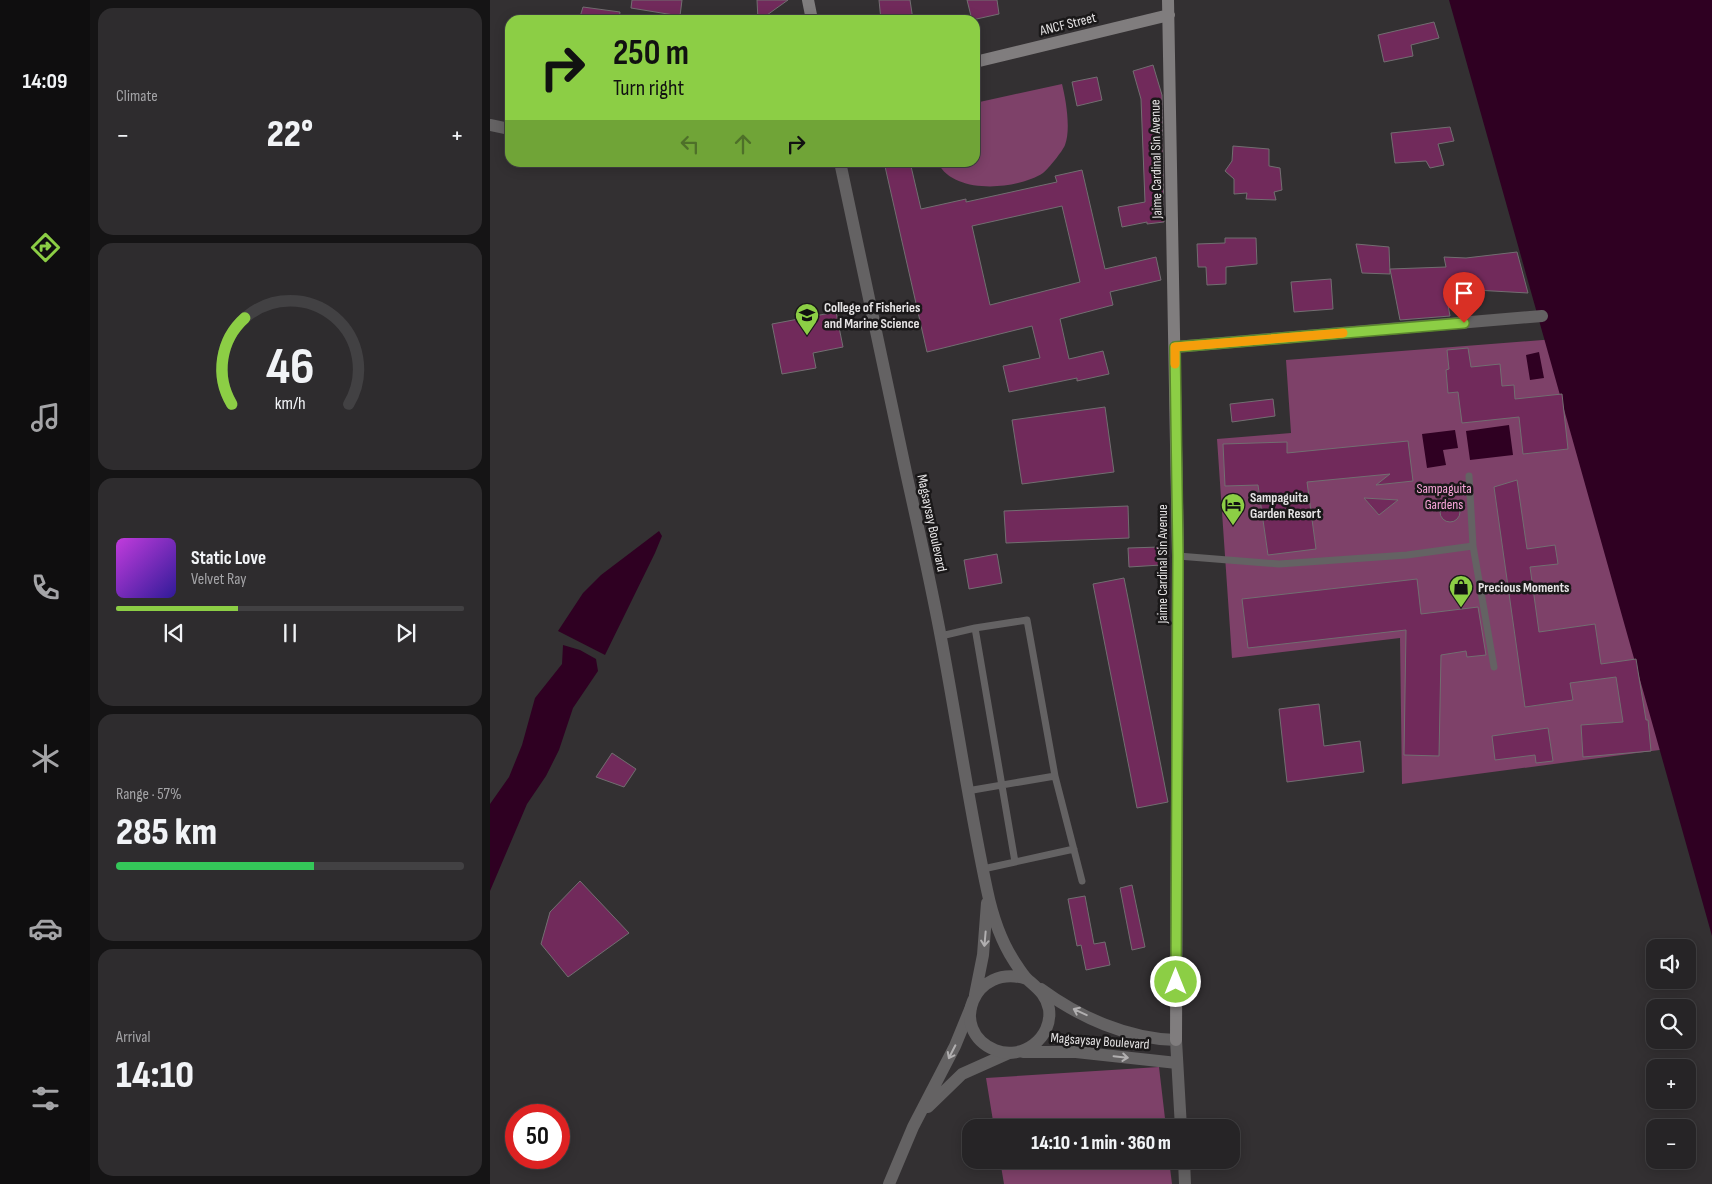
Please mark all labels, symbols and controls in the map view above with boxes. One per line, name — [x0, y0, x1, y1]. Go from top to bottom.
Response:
street label: ANCF Street — [1037, 9, 1098, 39]
text: 250 m — [613, 32, 689, 75]
icon: right — [530, 35, 595, 100]
text: 14:09 — [23, 68, 67, 95]
text: Turn right — [613, 75, 684, 102]
text: Climate — [116, 87, 158, 106]
street label: Jaime Cardinal Sin Avenue — [1146, 99, 1166, 220]
text: 22° — [267, 112, 313, 157]
text: − — [116, 119, 130, 152]
text: + — [450, 119, 464, 152]
icon: left — [676, 130, 704, 158]
icon: ahead — [729, 130, 757, 158]
icon: right — [782, 130, 810, 158]
icon: directions — [28, 230, 63, 265]
pin — [1443, 272, 1485, 323]
icon: arrive — [1450, 279, 1478, 307]
place label: College of Fisheries and Marine Science — [824, 299, 920, 332]
school or university icon: College of Fisheries and Marine Science — [794, 302, 820, 336]
text: 46 — [266, 336, 314, 399]
text: km/h — [275, 393, 305, 414]
icon: music — [28, 400, 63, 435]
street label: Magsaysay Boulevard — [913, 473, 951, 573]
park label: Sampaguita Gardens — [1416, 480, 1472, 513]
place label: Sampaguita Garden Resort — [1250, 489, 1321, 522]
hotel icon: Sampaguita Garden Resort — [1220, 492, 1246, 526]
street label: Jaime Cardinal Sin Avenue — [1154, 504, 1171, 625]
text: Static Love — [191, 547, 266, 570]
icon: phone — [28, 570, 63, 605]
text: Velvet Ray — [191, 570, 246, 589]
shop icon: Precious Moments — [1448, 574, 1474, 608]
place label: Precious Moments — [1478, 579, 1569, 596]
icon: previous — [160, 619, 188, 647]
icon: pause — [276, 619, 304, 647]
icon: next — [392, 619, 420, 647]
icon: climate — [28, 741, 63, 776]
text: Range · 57% — [116, 785, 182, 804]
text: 285 km — [116, 810, 217, 855]
icon: car — [28, 911, 63, 946]
one-way arrow — [980, 931, 989, 947]
map controls — [1646, 939, 1696, 1169]
button: sound — [1646, 939, 1696, 989]
position arrow — [1149, 955, 1201, 1007]
button: search — [1646, 999, 1696, 1049]
one-way arrow — [1072, 1007, 1087, 1017]
text: Arrival — [116, 1028, 150, 1047]
street label: Magsaysay Boulevard — [1050, 1029, 1150, 1053]
one-way arrow — [947, 1044, 957, 1059]
one-way arrow — [1113, 1052, 1129, 1062]
text: 14:10 — [116, 1053, 194, 1098]
button: + — [1646, 1059, 1696, 1109]
icon: filters — [28, 1081, 63, 1116]
speed limit sign: 50 — [505, 1104, 570, 1169]
button: − — [1646, 1119, 1696, 1169]
text: 14:10 · 1 min · 360 m — [1031, 1132, 1171, 1155]

